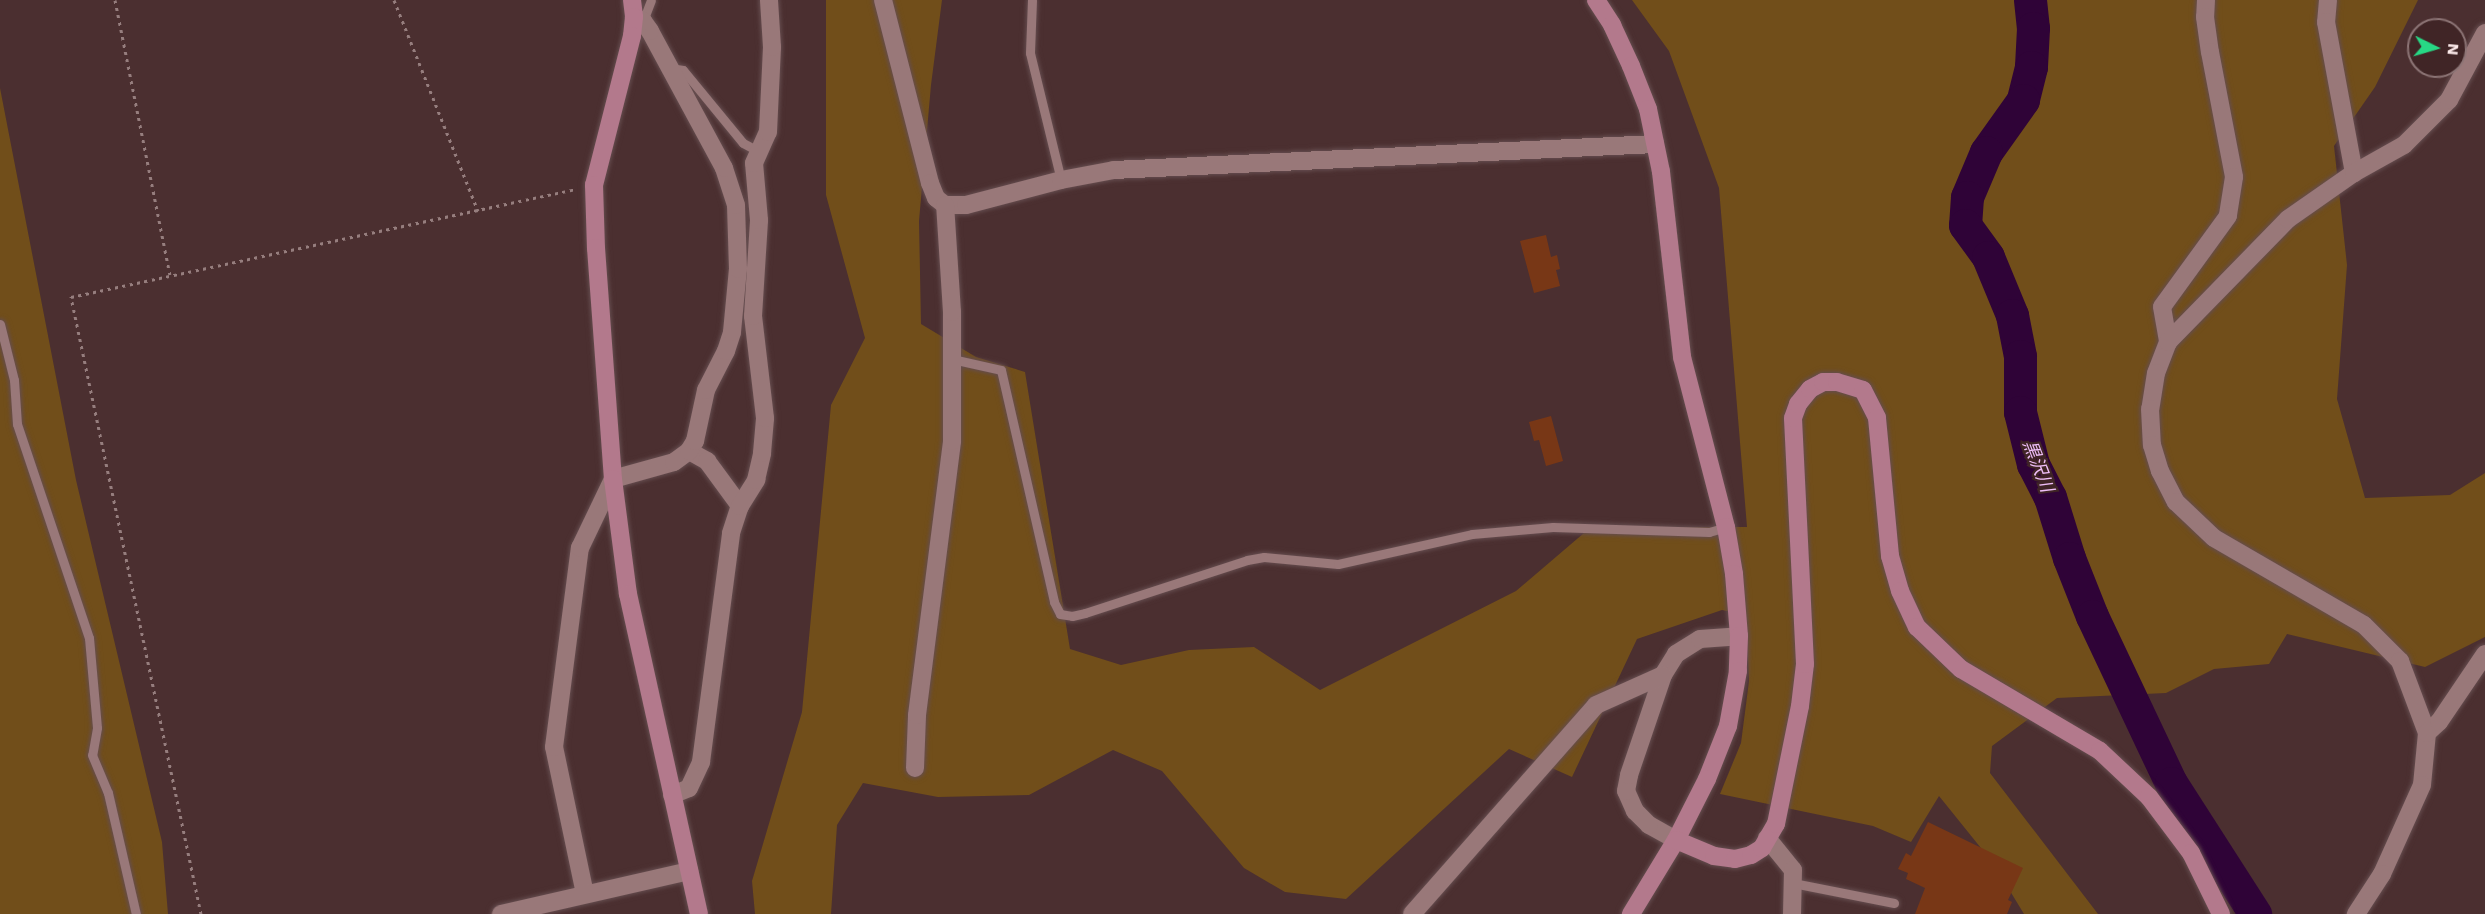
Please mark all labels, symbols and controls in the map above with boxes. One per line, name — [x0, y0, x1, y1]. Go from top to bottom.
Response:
north arrow — [2407, 18, 2467, 78]
text: N — [2443, 43, 2463, 56]
water label: 黒沢川 — [2018, 437, 2058, 495]

